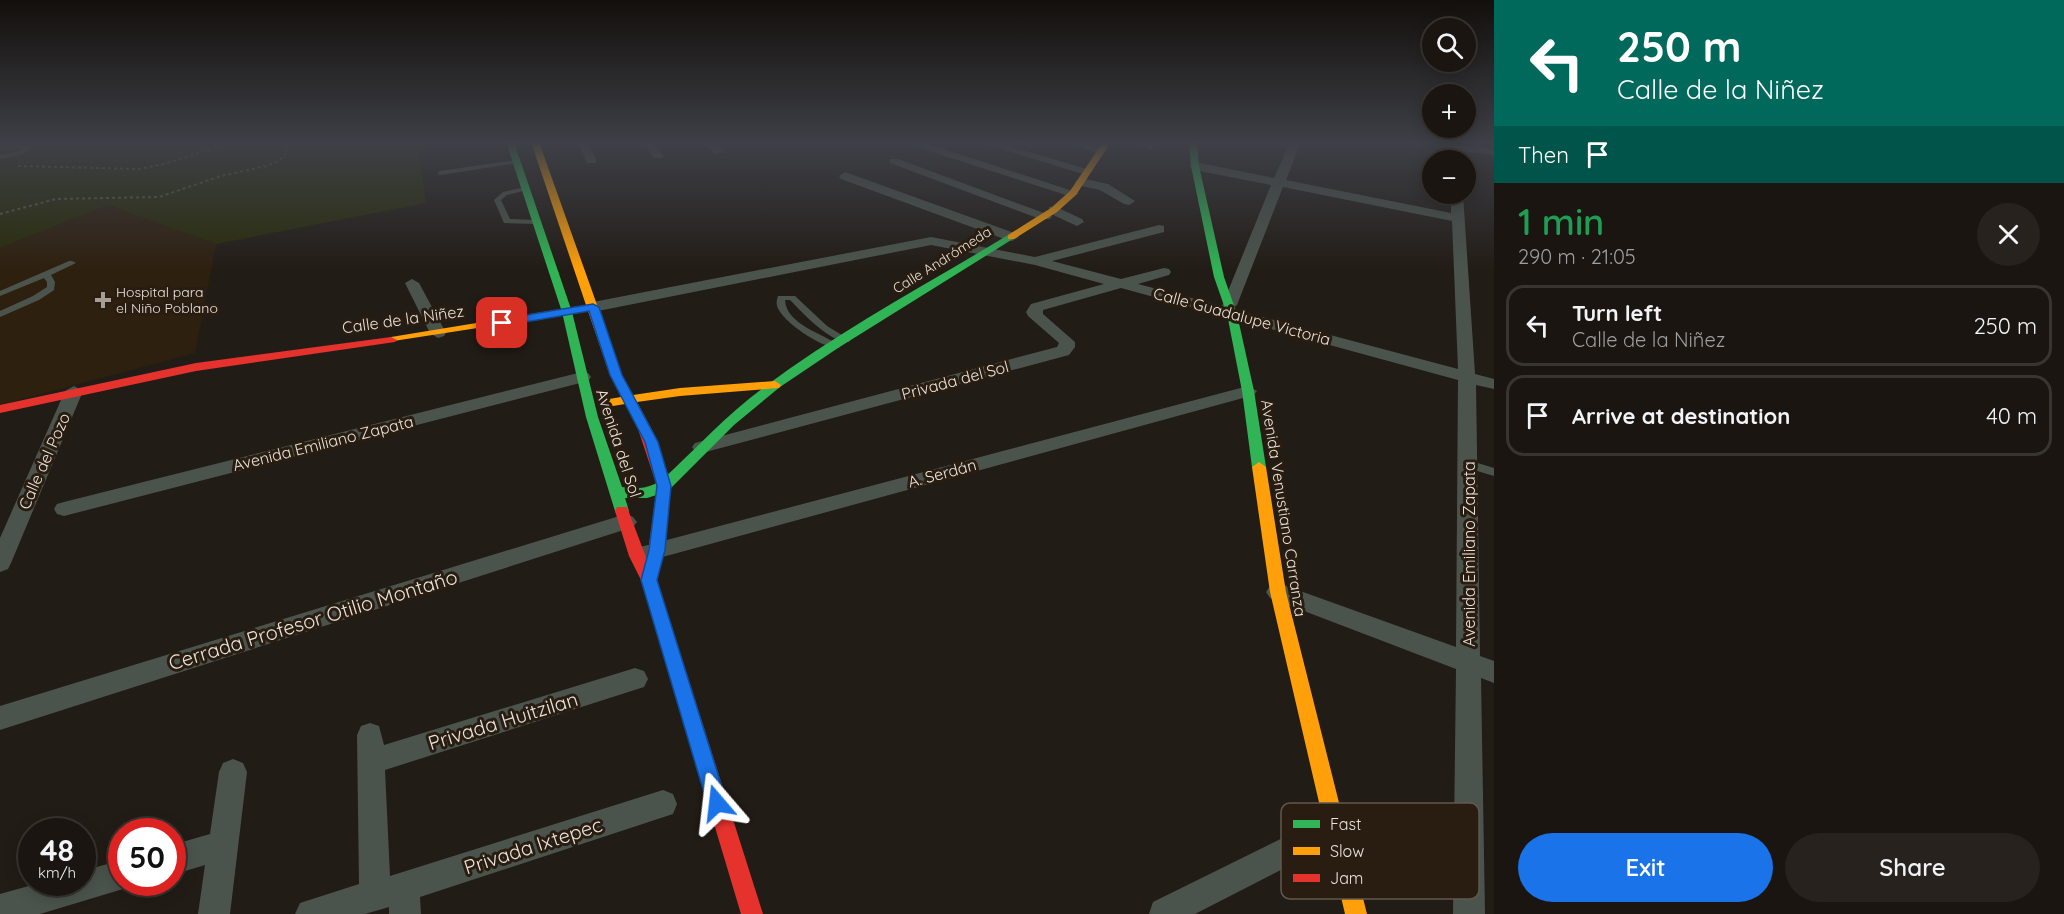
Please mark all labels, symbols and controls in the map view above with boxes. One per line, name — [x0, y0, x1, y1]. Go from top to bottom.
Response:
map controls — [1422, 18, 1476, 204]
button: search — [1422, 18, 1476, 72]
text: 250 m — [1617, 20, 1741, 73]
icon: left — [1518, 24, 1596, 102]
text: Calle de la Niñez — [1617, 72, 1824, 106]
button: + — [1422, 84, 1476, 138]
icon: arrive — [1581, 138, 1614, 171]
text: Then — [1518, 141, 1569, 169]
button: − — [1422, 150, 1476, 204]
text: 1 min — [1518, 199, 1604, 244]
button: close — [1977, 203, 2040, 266]
street label: Calle Andrómeda — [889, 222, 995, 298]
text: 290 m · 21:05 — [1518, 244, 1636, 269]
place label: Hospital para el Niño Poblano — [116, 283, 218, 317]
street label: Calle Guadalupe Victoria — [1151, 283, 1333, 349]
marker: Hospital para el Niño Poblano — [94, 291, 112, 309]
pin — [476, 297, 527, 348]
text: Turn left — [1572, 299, 1662, 327]
street label: Calle de la Niñez — [341, 301, 465, 337]
icon: arrive — [485, 306, 518, 339]
icon: left — [1521, 309, 1554, 342]
text: 250 m — [1974, 312, 2037, 340]
text: Calle de la Niñez — [1572, 327, 1725, 352]
street label: Privada del Sol — [899, 356, 1011, 404]
street label: Avenida del Sol — [592, 386, 646, 500]
street label: Avenida Venustiano Carranza — [1257, 398, 1311, 618]
icon: arrive — [1521, 399, 1554, 432]
text: Arrive at destination — [1572, 402, 1790, 430]
text: 40 m — [1986, 402, 2037, 430]
street label: Calle del Pozo — [14, 410, 74, 512]
street label: Avenida Emiliano Zapata — [231, 411, 415, 475]
street label: A. Serdán — [906, 454, 978, 492]
street label: Avenida Emiliano Zapata — [1459, 461, 1479, 647]
street label: Cerrada Profesor Otilio Montaño — [166, 564, 460, 675]
street label: Privada Huitzilan — [425, 686, 581, 755]
position arrow — [685, 771, 749, 835]
legend — [1281, 803, 1479, 899]
street label: Privada Ixtepec — [461, 811, 605, 880]
text: Fast — [1330, 814, 1361, 834]
speed limit sign: 50 — [108, 818, 186, 896]
text: 48 — [40, 831, 74, 869]
button: Exit — [1518, 833, 1773, 902]
button: Share — [1785, 833, 2040, 902]
text: Slow — [1330, 841, 1364, 861]
text: km/h — [38, 863, 76, 882]
text: Jam — [1330, 868, 1363, 888]

